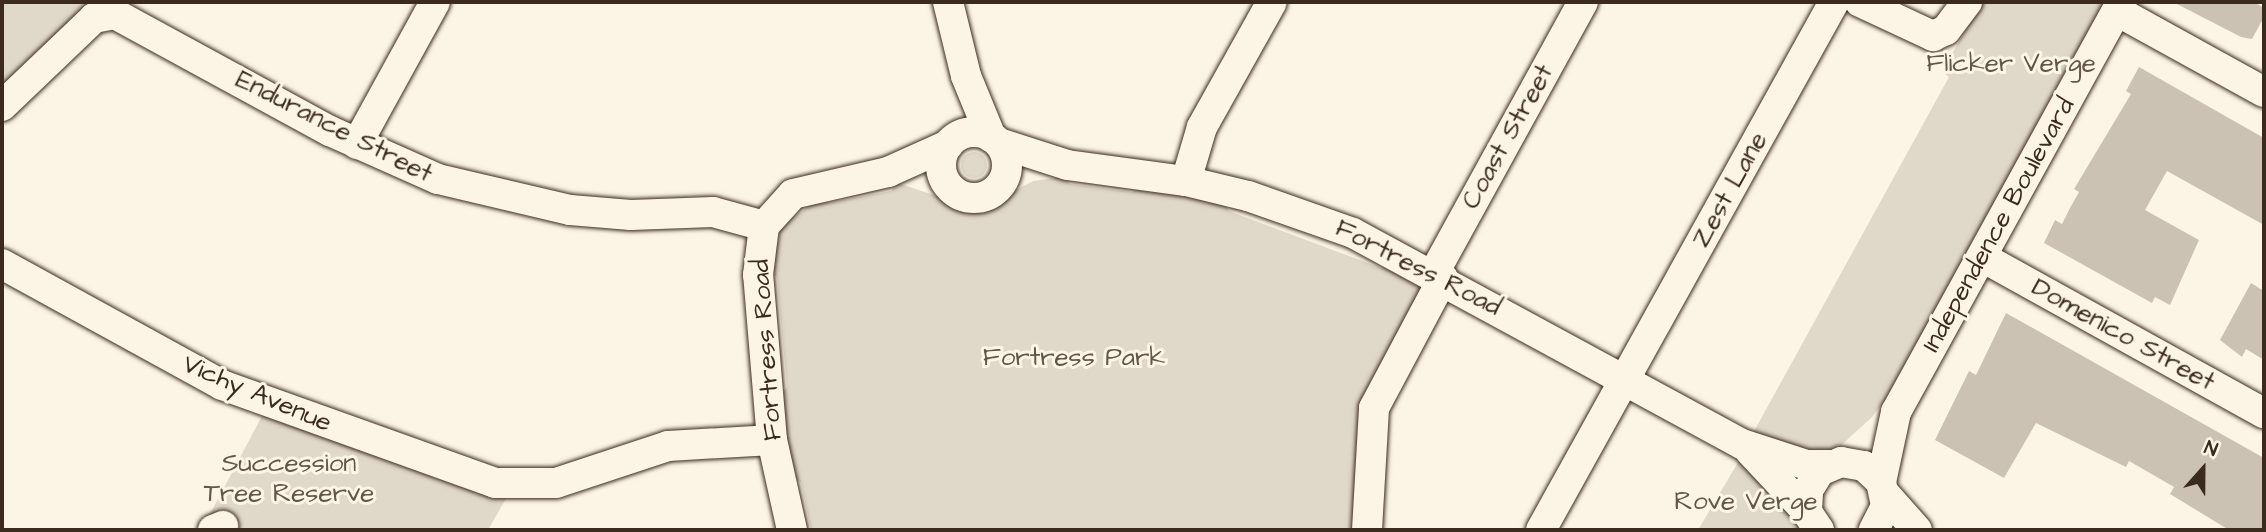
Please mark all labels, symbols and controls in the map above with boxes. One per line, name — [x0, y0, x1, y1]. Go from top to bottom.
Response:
park label: Flicker Verge — [1926, 48, 2096, 80]
street label: Coast Street — [1455, 59, 1561, 215]
street label: Endurance Street — [230, 64, 438, 190]
street label: Independence Boulevard — [1916, 92, 2082, 358]
street label: Zest Lane — [1686, 127, 1774, 253]
street label: Fortress Road — [1330, 213, 1506, 323]
street label: Fortress Road — [745, 258, 789, 442]
street label: Domenico Street — [2026, 272, 2220, 398]
park label: Fortress Park — [983, 342, 1165, 374]
street label: Vichy Avenue — [178, 349, 336, 439]
north arrow — [2168, 434, 2238, 504]
text: N — [2200, 434, 2221, 464]
park label: Succession Tree Reserve — [204, 448, 374, 510]
park label: Rove Verge — [1674, 486, 1818, 518]

